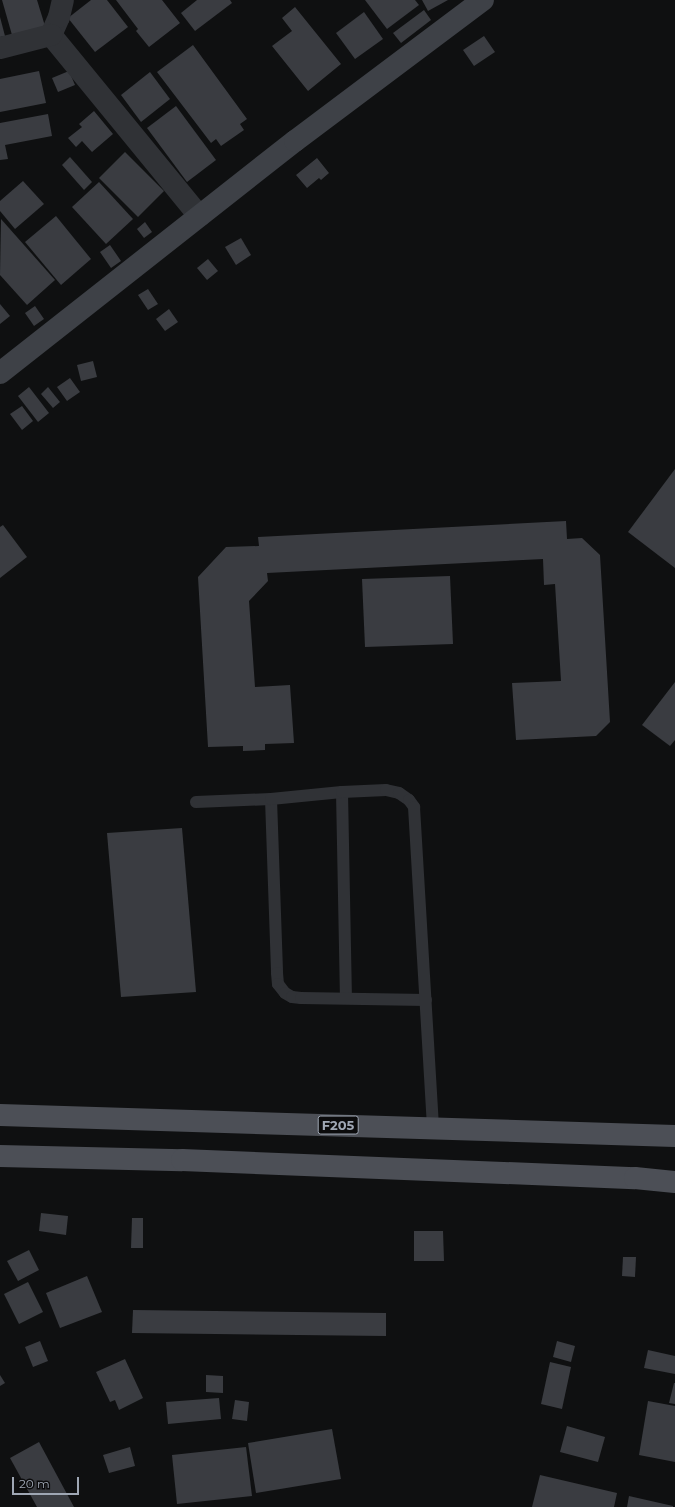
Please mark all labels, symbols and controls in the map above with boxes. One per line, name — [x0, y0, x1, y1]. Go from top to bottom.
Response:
road number: F205 — [317, 1114, 359, 1136]
scale bar — [14, 1469, 81, 1495]
text: 20 m — [19, 1476, 50, 1491]

